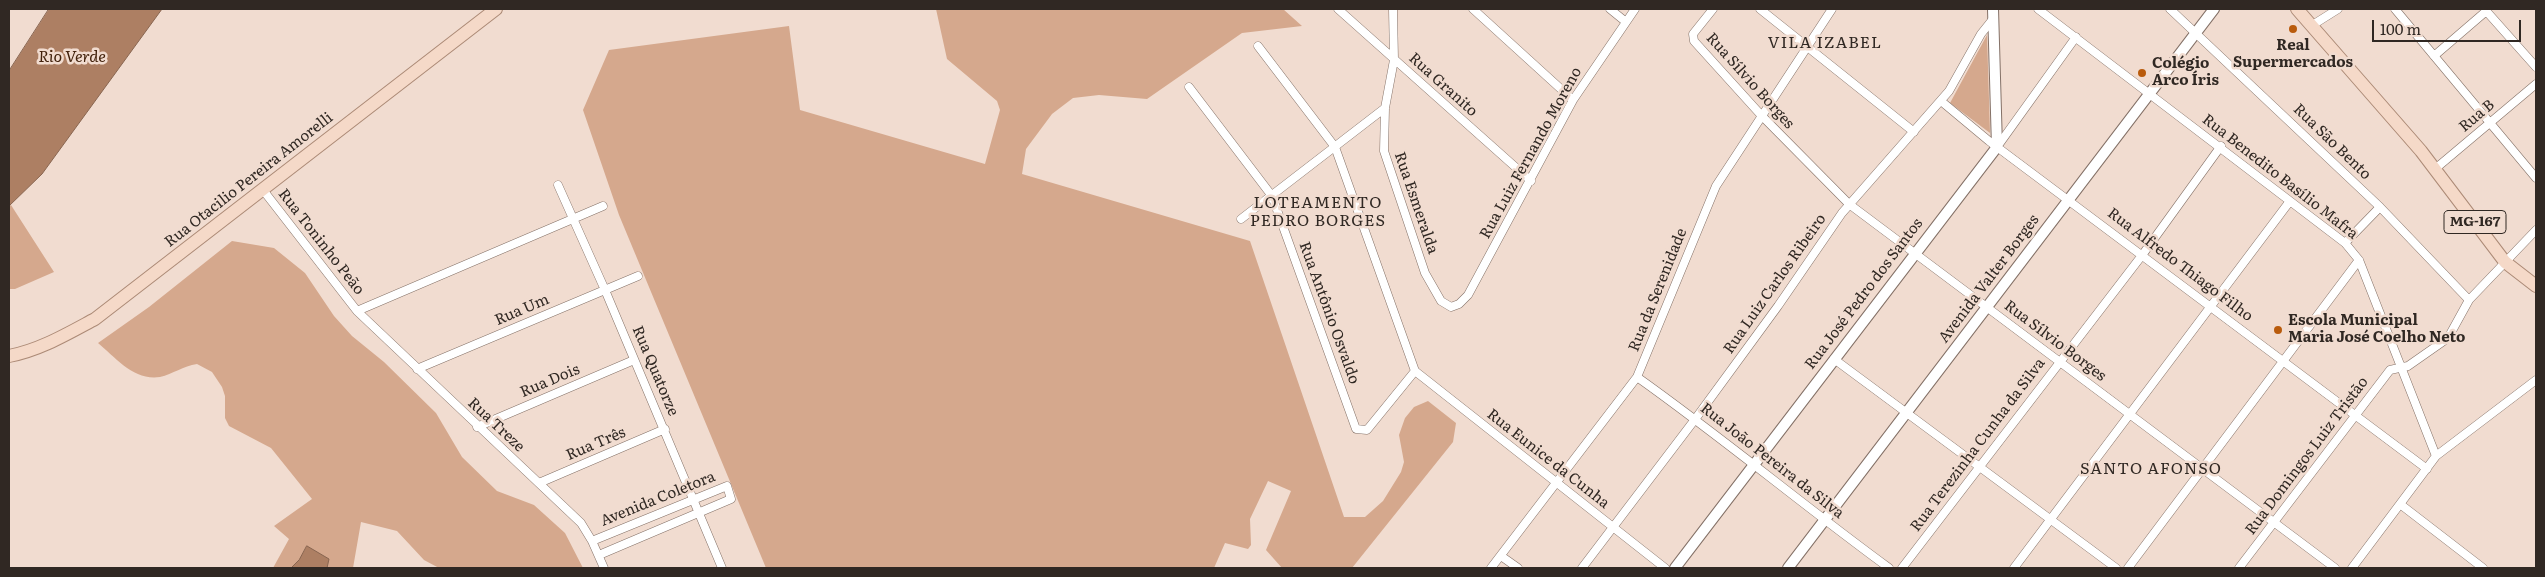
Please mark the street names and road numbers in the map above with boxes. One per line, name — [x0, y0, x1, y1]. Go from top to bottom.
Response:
street label: Rua Sílvio Borges — [1702, 29, 1798, 133]
street label: Rua Granito — [1405, 49, 1481, 121]
street label: Rua Luiz Fernando Moreno — [1476, 64, 1586, 242]
street label: Rua B — [2456, 96, 2498, 136]
street label: Rua São Bento — [2289, 100, 2375, 184]
street label: Rua Otacilio Pereira Amorelli — [161, 109, 337, 251]
street label: Rua Benedito Basílio Mafra — [2199, 111, 2361, 243]
street label: Rua Esmeralda — [1390, 150, 1442, 256]
street label: Rua Toninho Peão — [274, 185, 368, 299]
street label: Rua Alfredo Thiago Filho — [2104, 204, 2256, 326]
road number: MG-167 — [2444, 210, 2506, 233]
street label: Rua Luiz Carlos Ribeiro — [1720, 211, 1830, 357]
street label: Avenida Valter Borges — [1935, 211, 2043, 347]
street label: Rua José Pedro dos Santos — [1801, 215, 1927, 373]
street label: Rua da Serenidade — [1625, 226, 1691, 354]
street label: Rua Antônio Osvaldo — [1295, 240, 1363, 386]
street label: Rua Um — [492, 291, 552, 329]
street label: Rua Sílvio Borges — [2000, 297, 2110, 385]
street label: Rua Quatorze — [628, 323, 682, 419]
street label: Rua Terezinha Cunha da Silva — [1907, 355, 2049, 535]
street label: Rua Dois — [518, 360, 582, 402]
street label: Rua Domingos Luiz Tristão — [2242, 374, 2372, 538]
street label: Rua Treze — [464, 394, 528, 456]
street label: Rua João Pereira da Silva — [1697, 399, 1847, 523]
street label: Rua Eunice da Cunha — [1483, 405, 1613, 513]
street label: Rua Três — [564, 423, 628, 465]
street label: Avenida Coletora — [598, 468, 718, 530]

